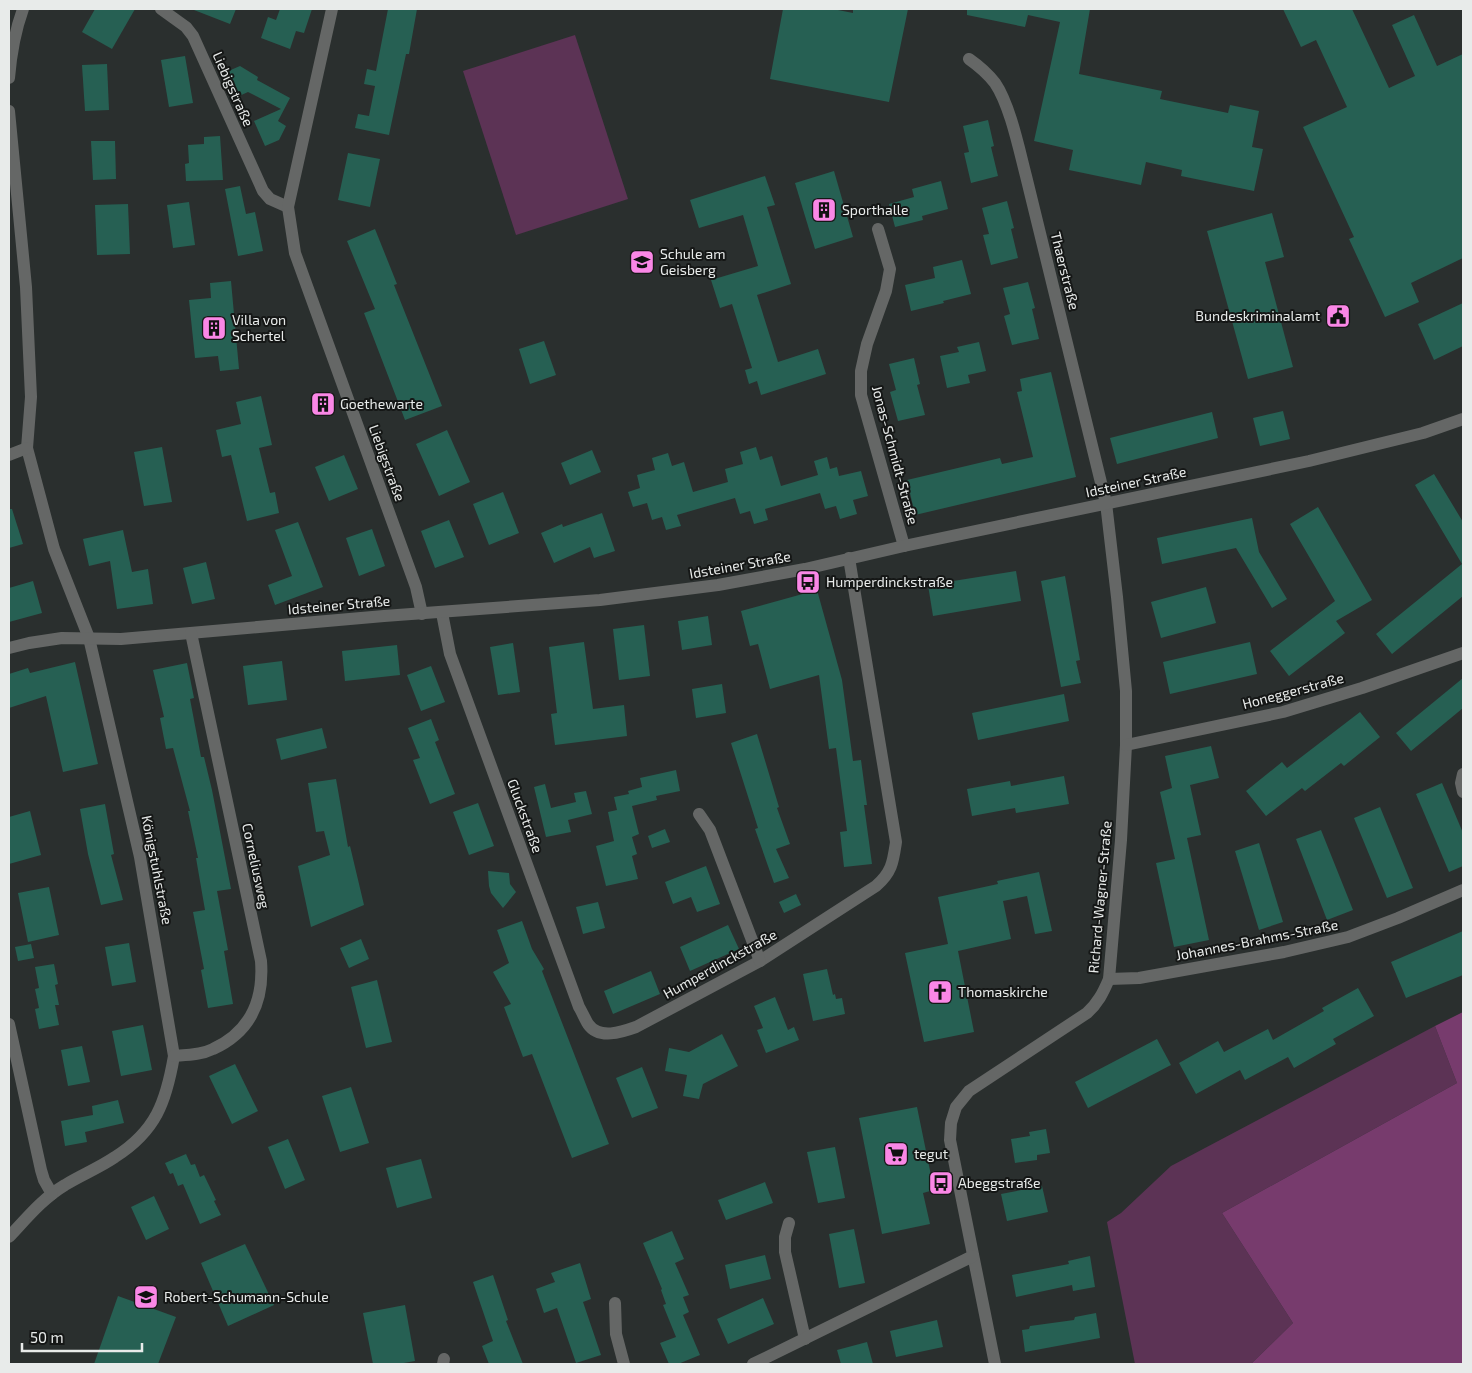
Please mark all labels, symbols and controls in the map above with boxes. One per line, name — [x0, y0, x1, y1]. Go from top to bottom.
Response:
street label: Liebigstraße — [209, 49, 258, 129]
building icon: Sporthalle — [811, 197, 837, 223]
place label: Sporthalle — [842, 201, 909, 218]
street label: Thaerstraße — [1048, 230, 1083, 312]
place label: Schule am Geisberg — [660, 245, 726, 278]
school or university icon: Schule am Geisberg — [629, 249, 655, 275]
public building icon: Bundeskriminalamt — [1325, 303, 1351, 329]
place label: Bundeskriminalamt — [1195, 307, 1320, 324]
place label: Villa von Schertel — [232, 311, 286, 344]
building icon: Villa von Schertel — [201, 315, 227, 341]
street label: Jonas-Schmidt-Straße — [869, 384, 922, 526]
building icon: Goethewarte — [310, 391, 336, 417]
place label: Goethewarte — [340, 395, 423, 412]
street label: Liebigstraße — [366, 422, 409, 503]
street label: Idsteiner Straße — [1084, 463, 1188, 500]
street label: Idsteiner Straße — [688, 547, 792, 582]
bus stop icon: Humperdinckstraße — [795, 569, 821, 595]
place label: Humperdinckstraße — [826, 573, 953, 590]
street label: Idsteiner Straße — [287, 592, 391, 617]
street label: Honeggerstraße — [1240, 669, 1345, 712]
street label: Gluckstraße — [504, 776, 547, 855]
street label: Königstuhlstraße — [139, 814, 176, 926]
street label: Richard-Wagner-Straße — [1084, 820, 1115, 974]
street label: Corneliusweg — [239, 822, 274, 910]
street label: Johannes-Brahms-Straße — [1174, 915, 1339, 964]
street label: Humperdinckstraße — [660, 925, 779, 1002]
church icon: Thomaskirche — [927, 979, 953, 1005]
place label: Thomaskirche — [958, 983, 1048, 1000]
supermarket icon: tegut — [883, 1141, 909, 1167]
place label: tegut — [914, 1145, 948, 1162]
bus stop icon: Abeggstraße — [928, 1170, 954, 1196]
place label: Abeggstraße — [958, 1174, 1041, 1191]
school or university icon: Robert-Schumann-Schule — [133, 1284, 159, 1310]
place label: Robert-Schumann-Schule — [164, 1288, 329, 1305]
scale bar — [22, 1320, 142, 1352]
text: 50 m — [30, 1328, 64, 1346]

